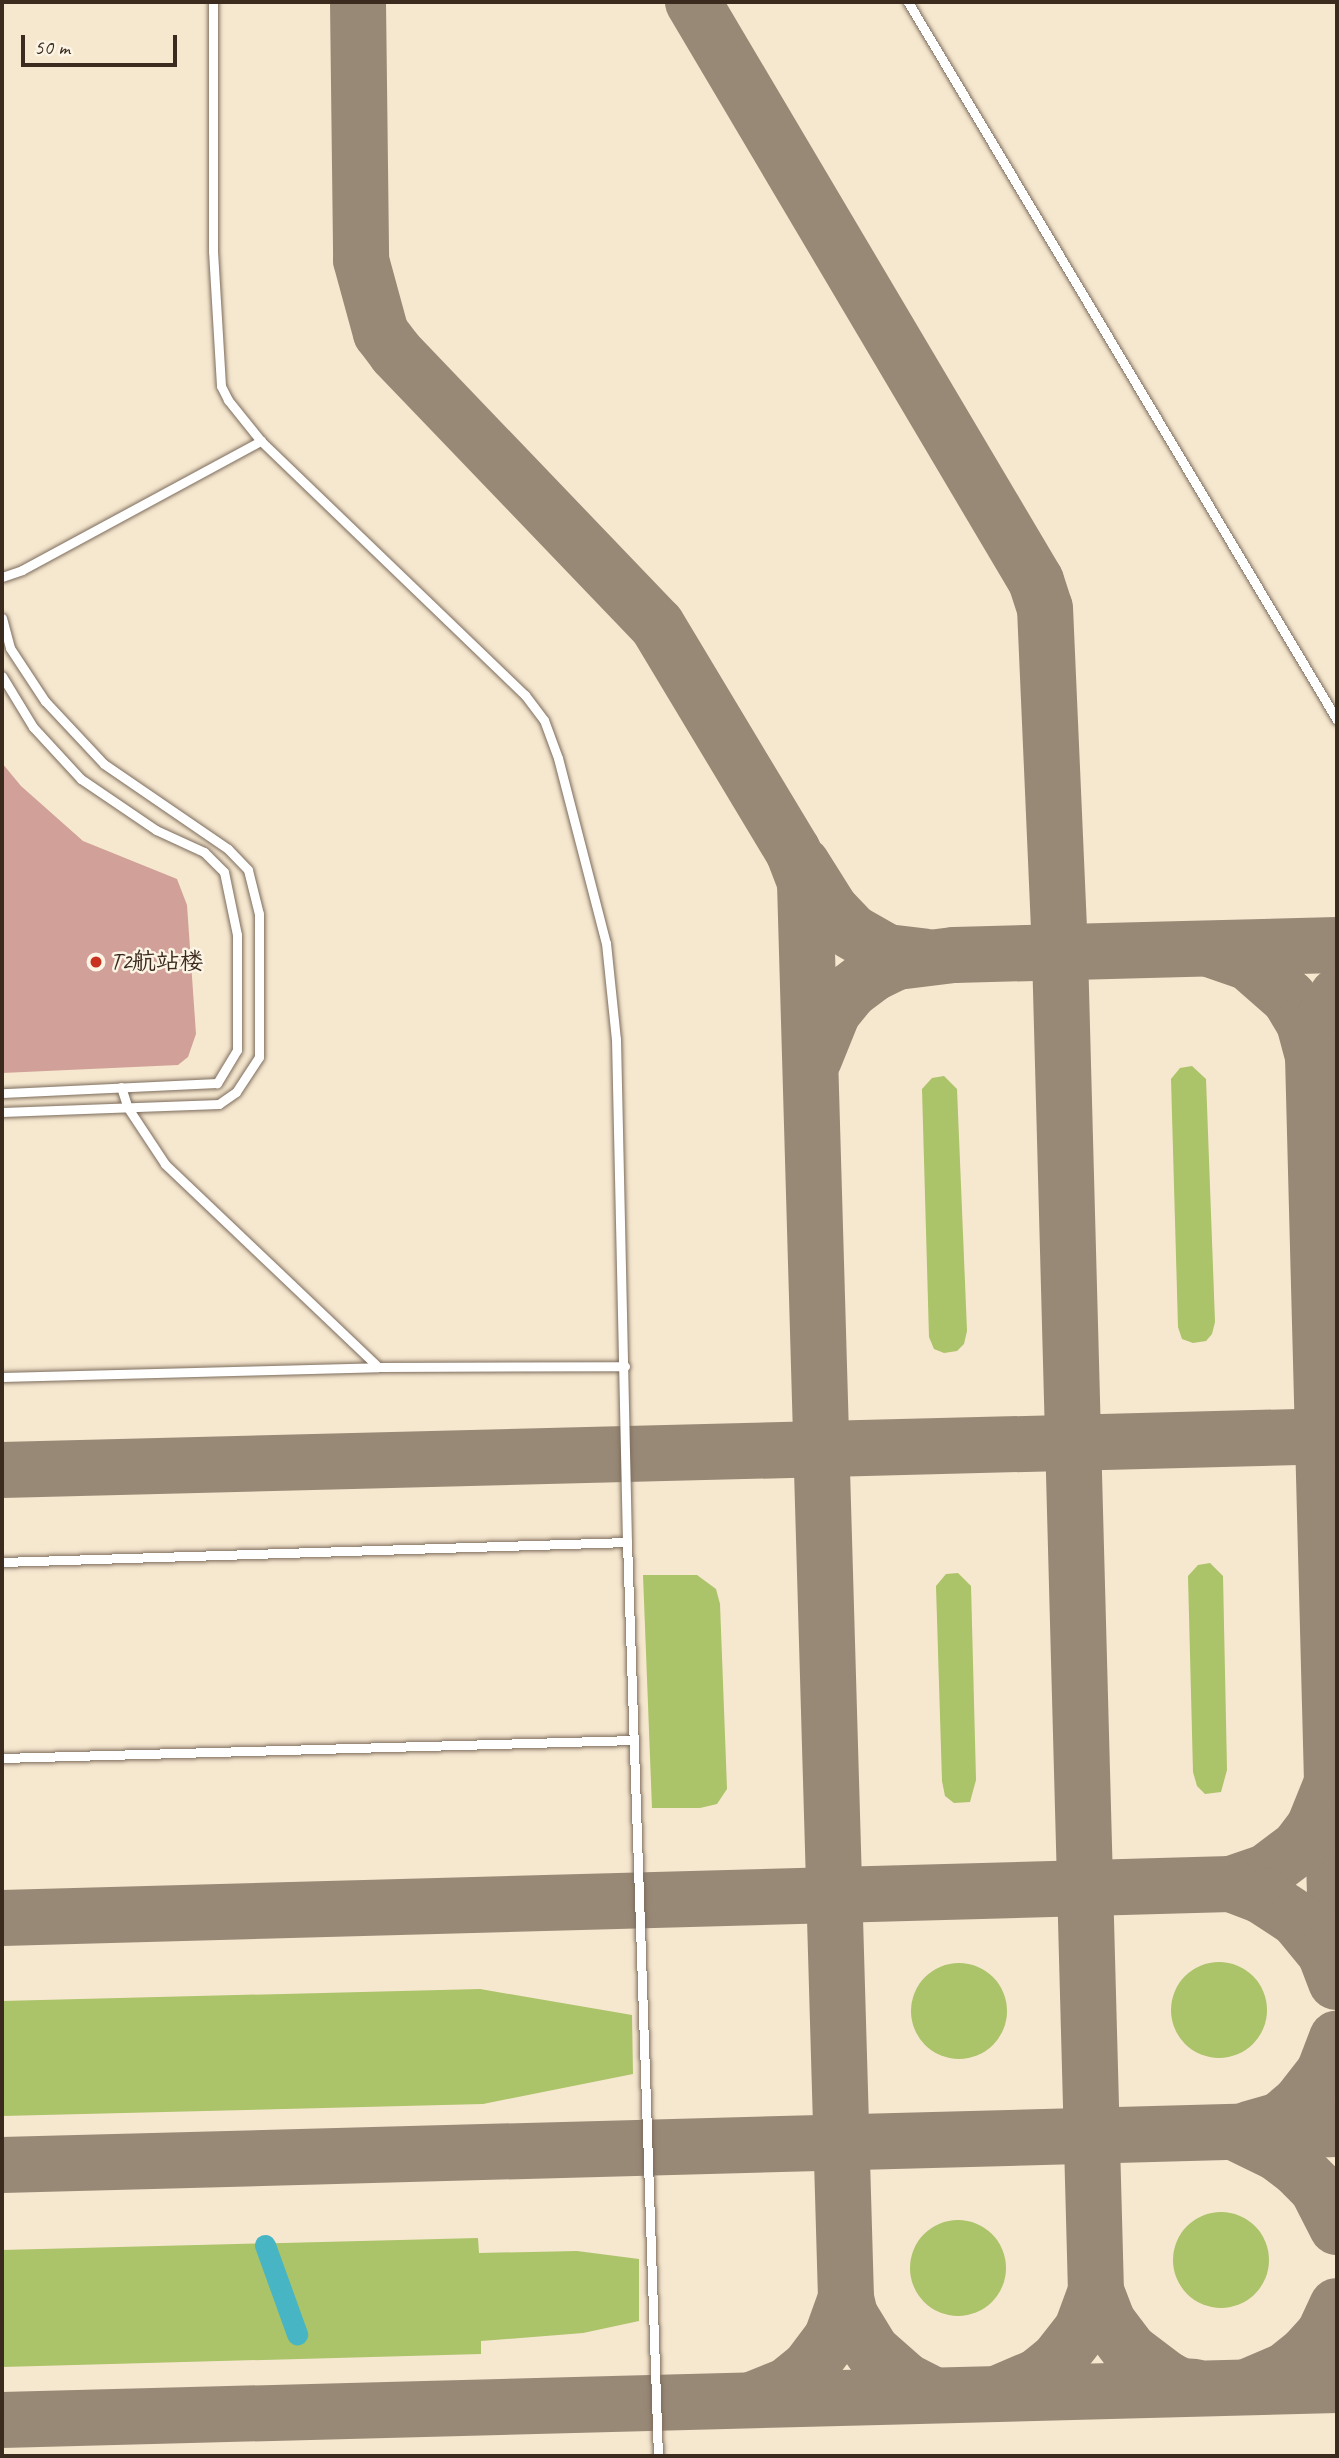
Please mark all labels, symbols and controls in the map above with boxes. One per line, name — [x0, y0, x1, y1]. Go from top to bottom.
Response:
scale bar — [24, 21, 180, 65]
text: 50 m — [34, 34, 70, 60]
place label: T2航站楼 — [110, 948, 204, 976]
marker: T2航站楼 — [88, 954, 104, 970]

